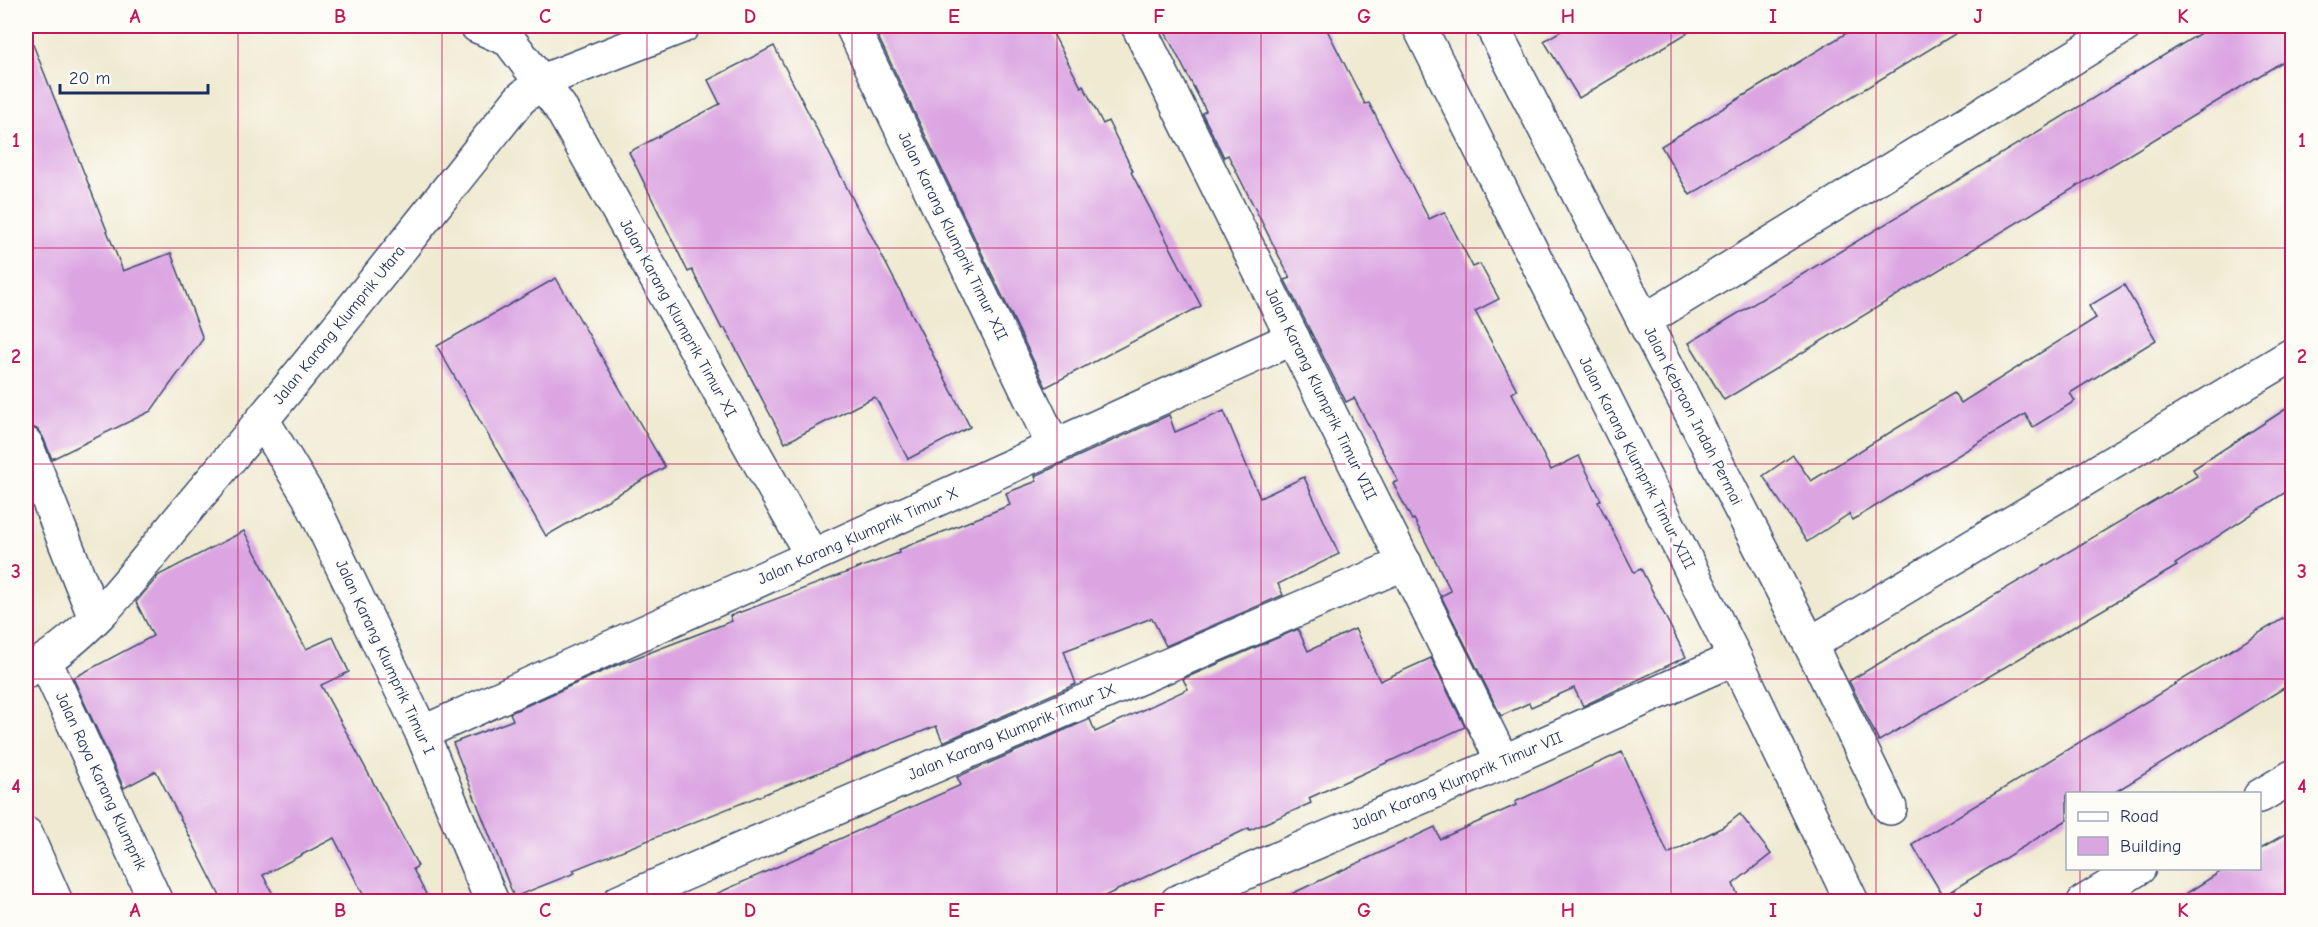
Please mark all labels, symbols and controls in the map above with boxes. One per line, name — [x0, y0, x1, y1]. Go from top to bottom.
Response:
text: A — [129, 5, 141, 28]
text: B — [334, 5, 346, 28]
text: C — [539, 5, 551, 28]
text: D — [744, 5, 756, 28]
text: E — [948, 5, 960, 28]
text: F — [1153, 5, 1165, 28]
text: G — [1357, 5, 1371, 28]
text: H — [1561, 5, 1575, 28]
text: I — [1769, 5, 1777, 28]
text: J — [1973, 5, 1983, 28]
text: K — [2177, 5, 2189, 28]
scale bar — [60, 57, 208, 95]
text: 20 m — [69, 68, 110, 89]
text: 1 — [12, 129, 20, 152]
street label: Jalan Karang Klumprik Timur XII — [895, 129, 1011, 343]
text: 1 — [2298, 129, 2306, 152]
street label: Jalan Karang Klumprik Timur XI — [616, 216, 740, 420]
street label: Jalan Karang Klumprik Utara — [269, 242, 409, 408]
street label: Jalan Karang Klumprik Timur VIII — [1262, 285, 1380, 503]
street label: Jalan Kebraon Indah Permai — [1640, 324, 1746, 508]
text: 2 — [11, 345, 21, 368]
text: 2 — [2297, 345, 2307, 368]
street label: Jalan Karang Klumprik Timur XIII — [1575, 354, 1699, 572]
street label: Jalan Karang Klumprik Timur X — [755, 484, 961, 588]
street label: Jalan Karang Klumprik Timur I — [332, 557, 438, 757]
text: 3 — [11, 560, 21, 583]
text: 3 — [2297, 560, 2307, 583]
street label: Jalan Karang Klumprik Timur IX — [906, 680, 1118, 784]
street label: Jalan Raya Karang Klumprik — [52, 689, 150, 873]
street label: Jalan Karang Klumprik Timur VII — [1349, 728, 1565, 834]
text: 4 — [11, 775, 21, 798]
text: 4 — [2297, 775, 2307, 798]
legend — [2066, 792, 2261, 870]
text: Road — [2120, 806, 2159, 827]
text: Building — [2120, 836, 2182, 857]
text: A — [129, 899, 141, 922]
text: B — [334, 899, 346, 922]
text: C — [539, 899, 551, 922]
text: D — [744, 899, 756, 922]
text: E — [948, 899, 960, 922]
text: F — [1153, 899, 1165, 922]
text: G — [1357, 899, 1371, 922]
text: H — [1561, 899, 1575, 922]
text: I — [1769, 899, 1777, 922]
text: J — [1973, 899, 1983, 922]
text: K — [2177, 899, 2189, 922]

